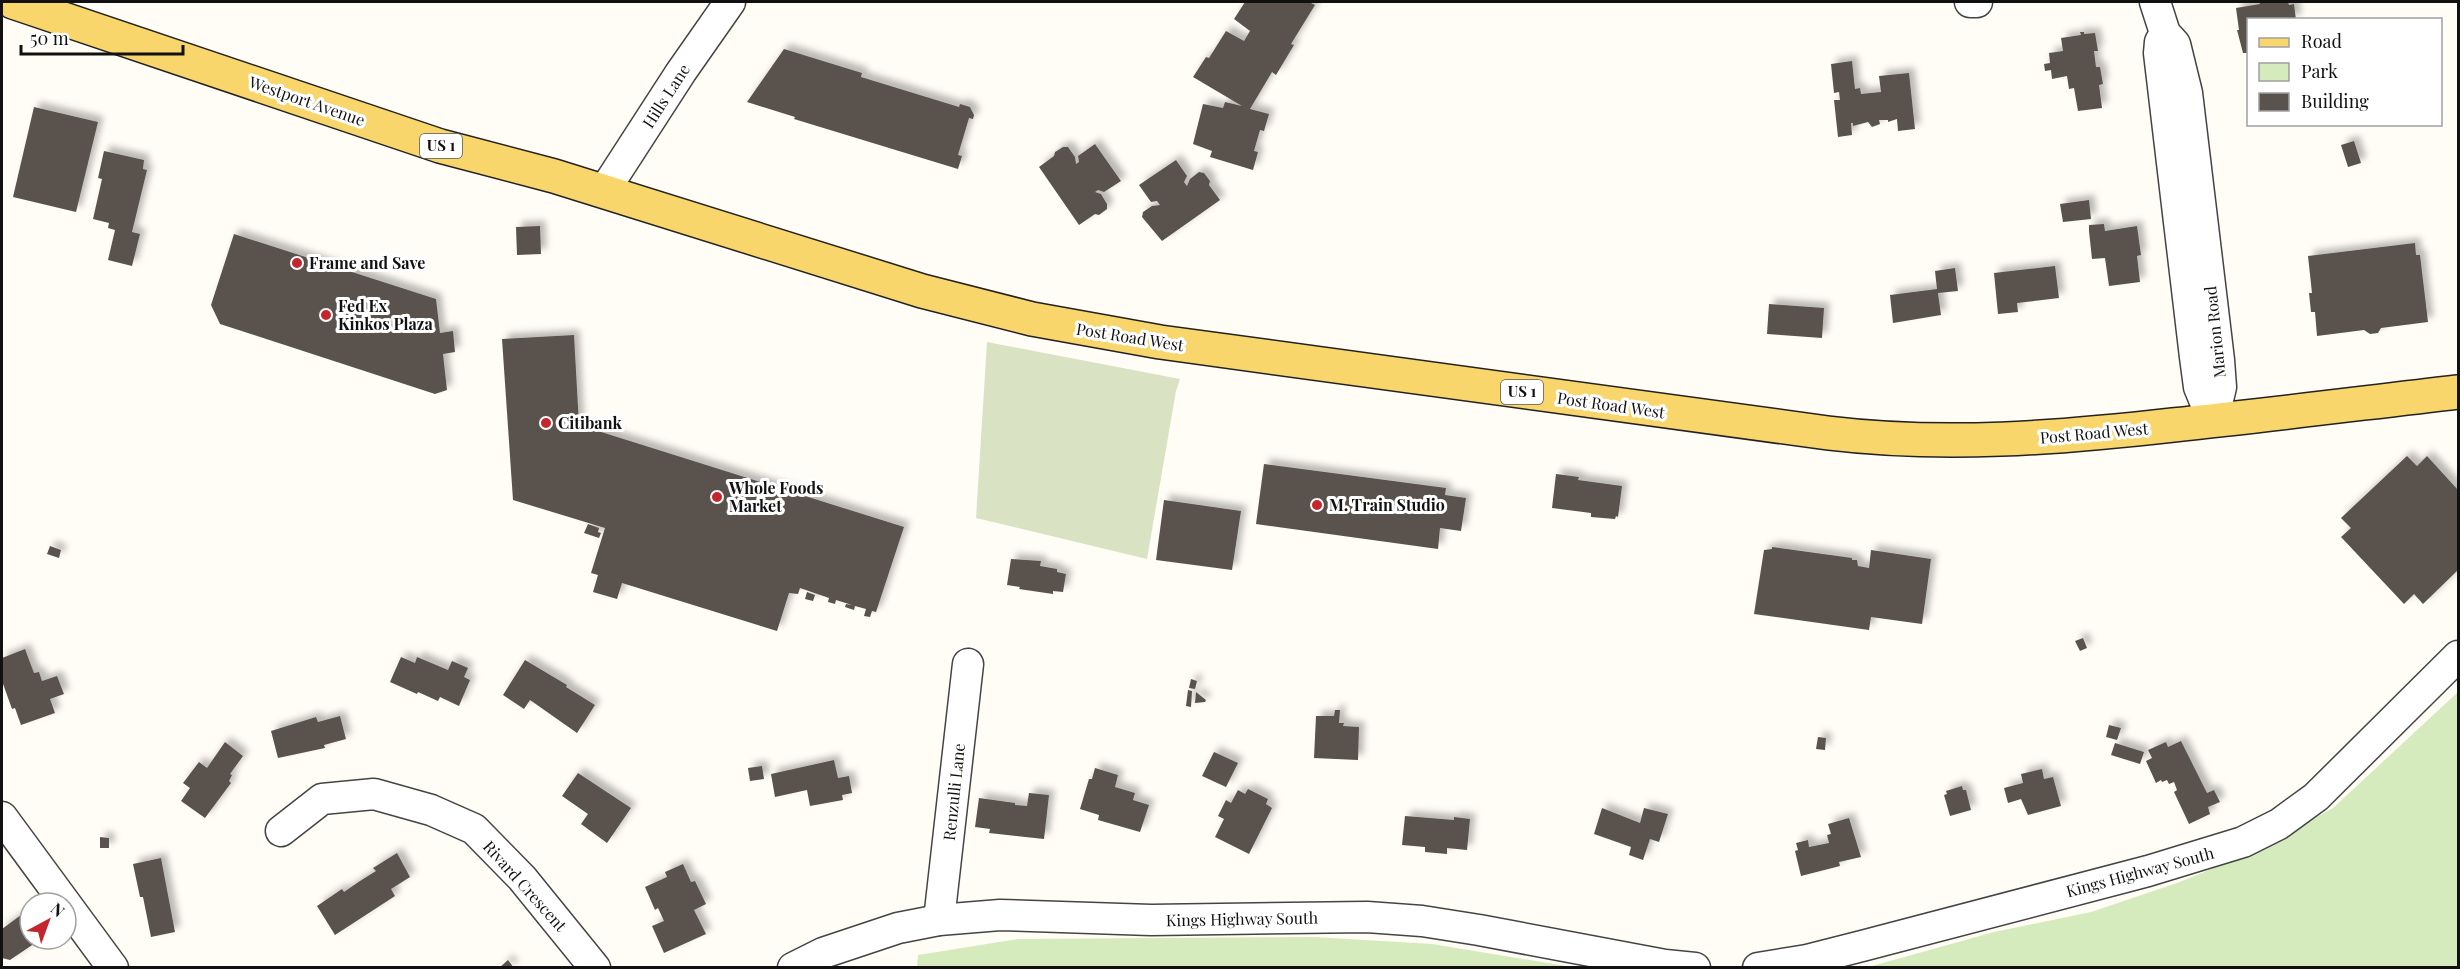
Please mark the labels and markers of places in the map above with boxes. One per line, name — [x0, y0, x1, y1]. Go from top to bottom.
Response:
place label: Frame and Save — [309, 252, 425, 273]
marker: Frame and Save — [290, 256, 304, 270]
place label: Fed Ex Kinkos Plaza — [338, 295, 433, 334]
marker: Fed Ex Kinkos Plaza — [319, 308, 333, 322]
place label: Citibank — [558, 412, 622, 433]
marker: Citibank — [539, 416, 553, 430]
place label: Whole Foods Market — [728, 477, 824, 516]
marker: Whole Foods Market — [710, 490, 724, 504]
place label: M. Train Studio — [1329, 494, 1445, 515]
marker: M. Train Studio — [1310, 498, 1324, 512]

